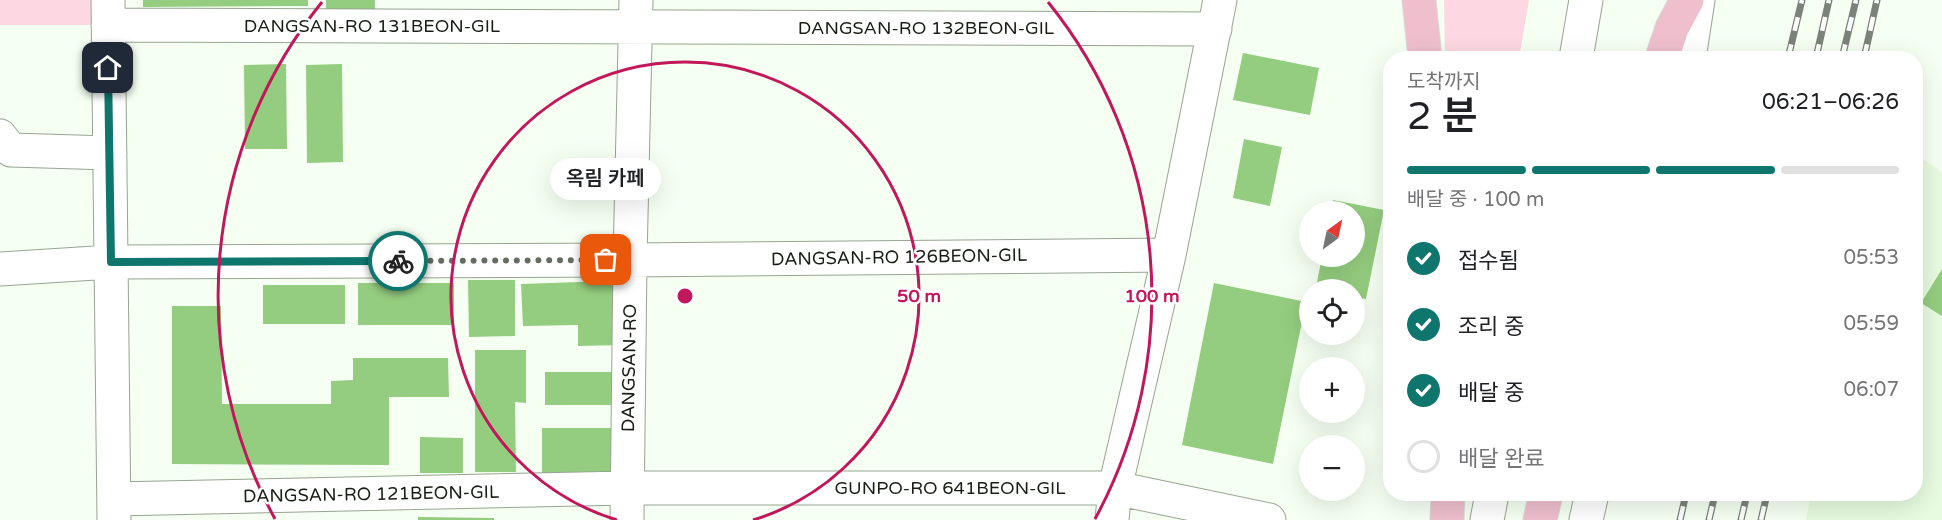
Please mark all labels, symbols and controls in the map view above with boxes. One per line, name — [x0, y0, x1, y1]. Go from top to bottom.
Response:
street label: DANGSAN-RO 131BEON-GIL — [244, 15, 501, 37]
street label: DANGSAN-RO 132BEON-GIL — [798, 17, 1055, 39]
pin — [82, 42, 133, 93]
icon: home — [91, 51, 124, 84]
text: 도착까지 — [1407, 70, 1481, 94]
text: 06:21–06:26 — [1762, 89, 1899, 115]
text: 2 분 — [1407, 93, 1478, 140]
callout: 옥림 카페 — [550, 158, 662, 200]
text: 옥림 카페 — [566, 167, 645, 191]
text: 배달 중 · 100 m — [1407, 188, 1544, 212]
north arrow — [1299, 201, 1365, 267]
map controls — [1299, 201, 1365, 501]
courier — [368, 231, 428, 291]
pin — [580, 234, 631, 285]
icon: check — [1407, 242, 1440, 275]
icon: bag — [589, 243, 622, 276]
street label: DANGSAN-RO 126BEON-GIL — [771, 244, 1028, 270]
icon: bike — [382, 245, 415, 278]
text: 05:53 — [1844, 246, 1899, 270]
text: 접수됨 — [1458, 248, 1519, 274]
button: locate — [1299, 279, 1365, 345]
text: 50 m — [897, 285, 941, 307]
text: 100 m — [1124, 285, 1180, 307]
centre of rings — [675, 286, 695, 306]
street label: DANGSAN-RO — [617, 304, 641, 432]
icon: check — [1407, 308, 1440, 341]
text: 05:59 — [1844, 312, 1899, 336]
text: 조리 중 — [1458, 314, 1524, 340]
button: + — [1299, 357, 1365, 423]
icon: check — [1407, 374, 1440, 407]
text: 06:07 — [1844, 378, 1899, 402]
text: 배달 중 — [1458, 380, 1524, 406]
button: − — [1299, 435, 1365, 501]
text: 배달 완료 — [1458, 446, 1545, 472]
street label: GUNPO-RO 641BEON-GIL — [834, 477, 1066, 499]
street label: DANGSAN-RO 121BEON-GIL — [243, 481, 500, 507]

